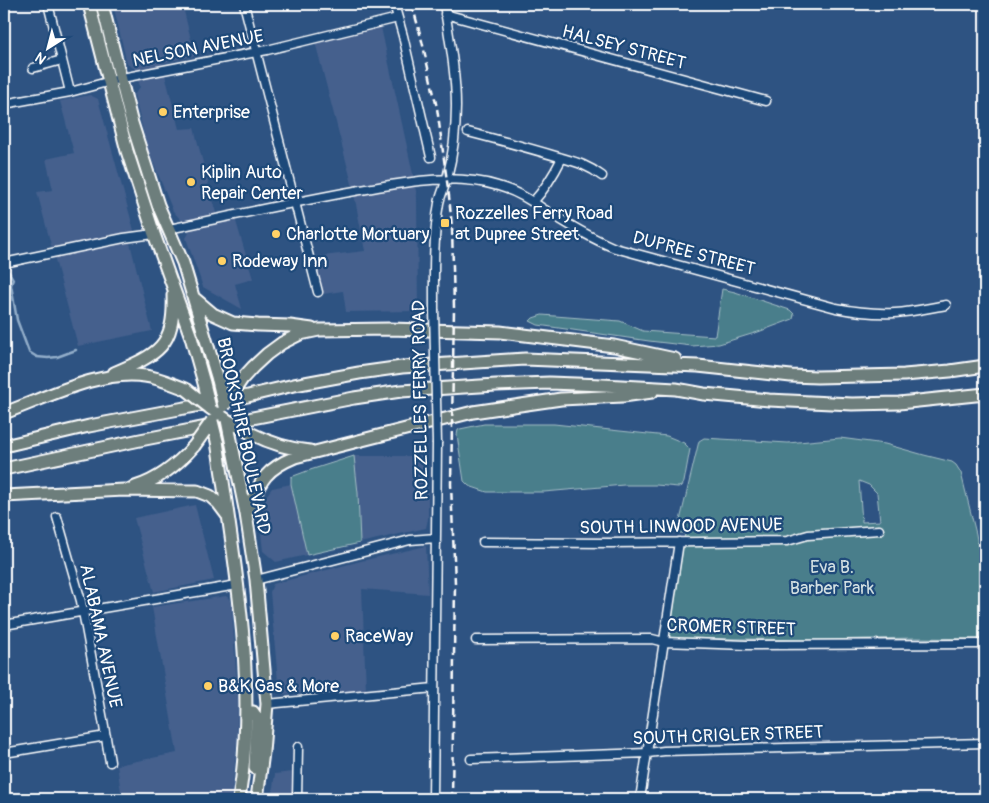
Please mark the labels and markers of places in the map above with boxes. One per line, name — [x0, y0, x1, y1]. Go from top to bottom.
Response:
place label: Enterprise — [173, 101, 250, 124]
marker: Enterprise — [157, 106, 169, 118]
place label: Kiplin Auto Repair Center — [201, 161, 303, 205]
marker: Kiplin Auto Repair Center — [185, 176, 197, 188]
place label: Rozzelles Ferry Road at Dupree Street — [455, 202, 613, 246]
marker: Rozzelles Ferry Road at Dupree Street — [439, 217, 451, 229]
place label: Charlotte Mortuary — [286, 223, 430, 246]
marker: Charlotte Mortuary — [270, 228, 282, 240]
place label: Rodeway Inn — [232, 250, 328, 273]
marker: Rodeway Inn — [216, 255, 228, 267]
place label: RaceWay — [345, 625, 414, 648]
marker: RaceWay — [329, 630, 341, 642]
place label: B&K Gas & More — [218, 675, 339, 698]
marker: B&K Gas & More — [202, 680, 214, 692]

